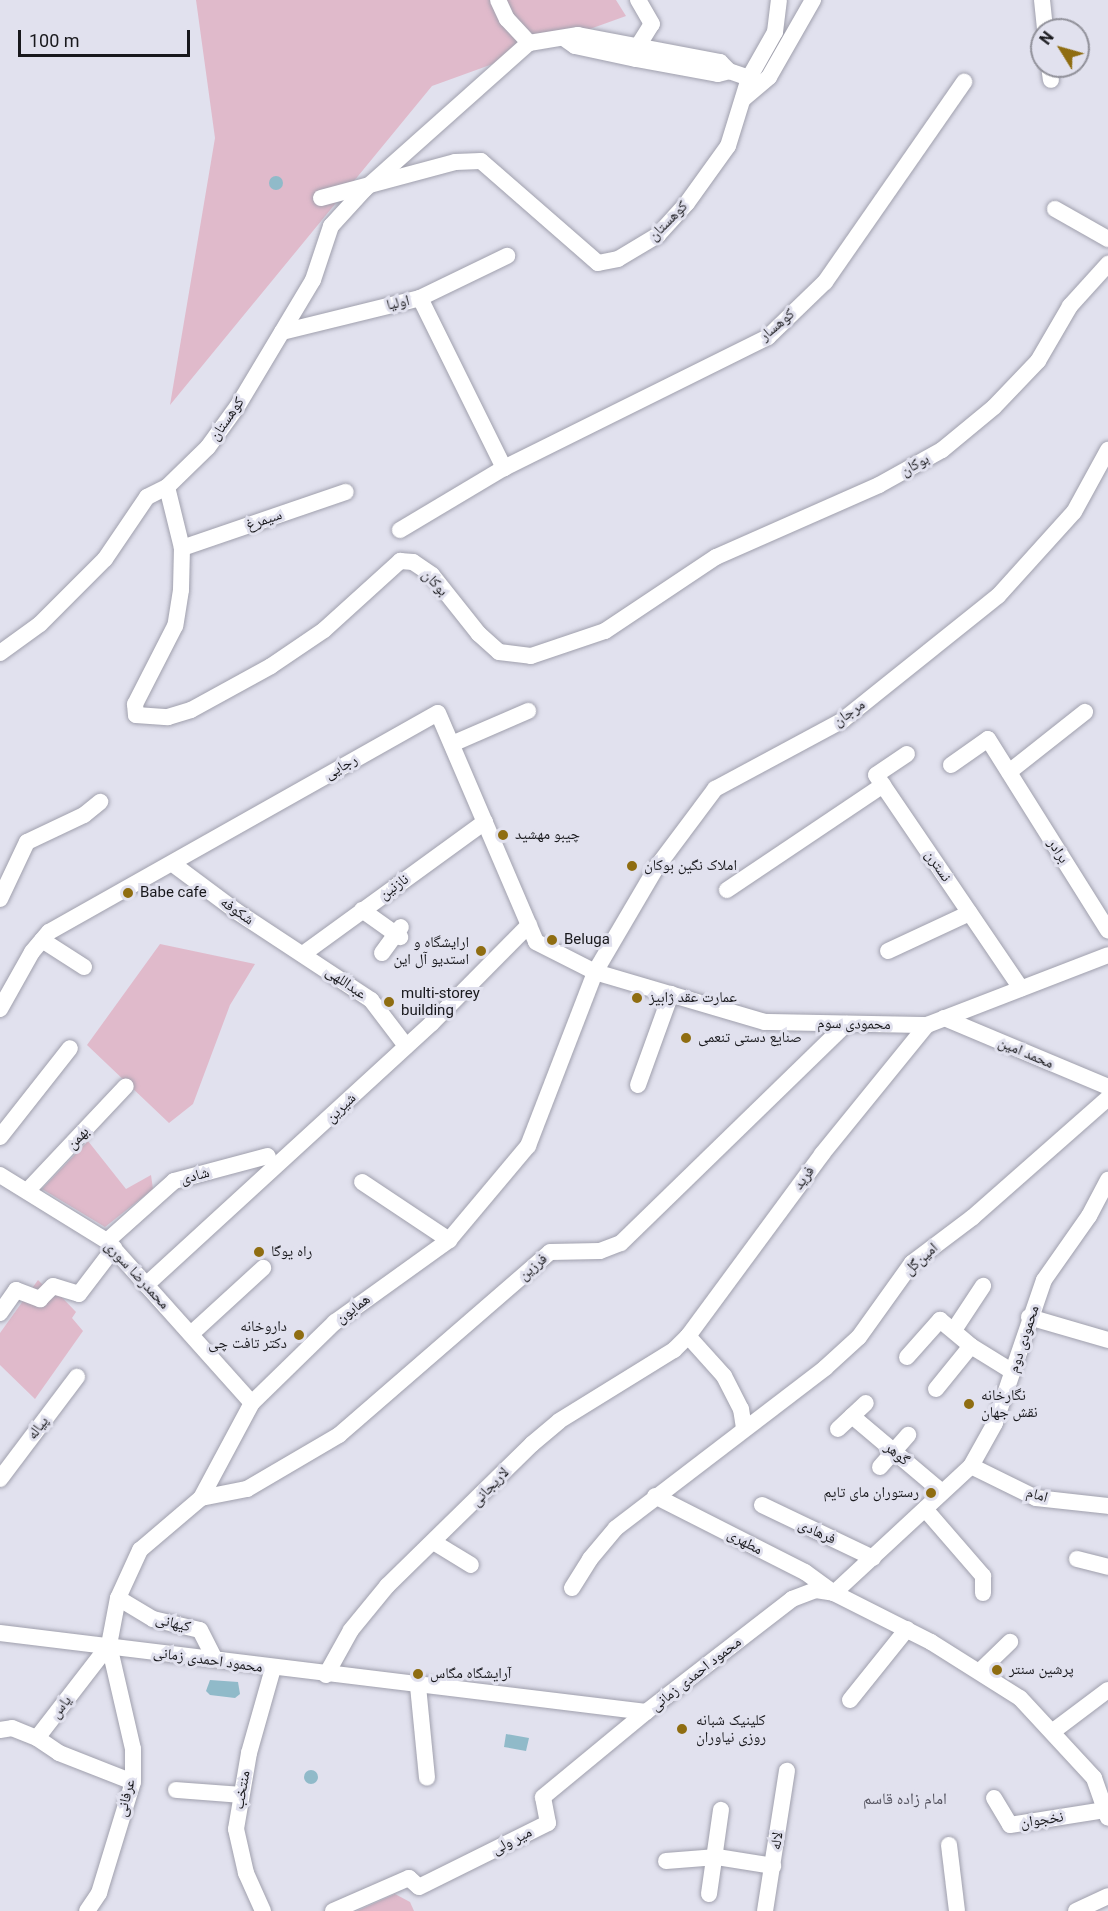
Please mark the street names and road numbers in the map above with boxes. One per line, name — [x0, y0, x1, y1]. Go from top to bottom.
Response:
street label: کوهستان — [644, 197, 692, 245]
street label: اولیا — [385, 292, 411, 314]
street label: کوهسار — [756, 305, 798, 345]
street label: کوهستان — [206, 394, 248, 444]
street label: بوکان — [898, 450, 932, 480]
street label: سیمرغ — [244, 506, 284, 534]
street label: بوکان — [418, 566, 452, 600]
street label: مرجان — [829, 696, 869, 730]
street label: رجایی — [322, 751, 360, 783]
street label: برادر — [1044, 835, 1072, 867]
street label: نسترن — [921, 847, 955, 885]
street label: نازنین — [376, 870, 412, 904]
street label: شکوفه — [217, 893, 257, 929]
street label: عبداللهی — [322, 963, 370, 1003]
street label: محمودی سوم — [817, 1014, 891, 1034]
street label: محمد امین — [996, 1033, 1056, 1073]
street label: شیرین — [322, 1089, 360, 1127]
street label: بهمن — [63, 1123, 93, 1153]
street label: فرید — [789, 1163, 819, 1193]
street label: شادی — [179, 1164, 211, 1188]
street label: محمدرضا سوری — [101, 1237, 173, 1313]
street label: امین‌گل — [900, 1239, 942, 1279]
street label: فرزین — [515, 1250, 551, 1284]
street label: همایون — [332, 1290, 374, 1328]
street label: محمودی دوم — [1005, 1303, 1043, 1375]
street label: پیاله — [24, 1413, 52, 1443]
street label: گوهر — [881, 1438, 913, 1470]
street label: لاریجانی — [467, 1464, 513, 1510]
street label: امام — [1024, 1483, 1050, 1507]
street label: فرهادی — [795, 1516, 839, 1548]
street label: مطهری — [724, 1525, 766, 1559]
street label: کیهانی — [154, 1610, 192, 1636]
street label: محمود احمدی زمانی — [647, 1633, 745, 1715]
street label: محمود احمدی زمانی — [152, 1643, 264, 1677]
street label: یاس — [46, 1692, 76, 1722]
street label: منتخب — [230, 1769, 254, 1811]
street label: عرفانی — [113, 1777, 139, 1819]
street label: نخجوان — [1019, 1808, 1065, 1832]
street label: میر ولی — [489, 1823, 535, 1859]
street label: لاله — [767, 1831, 787, 1851]

